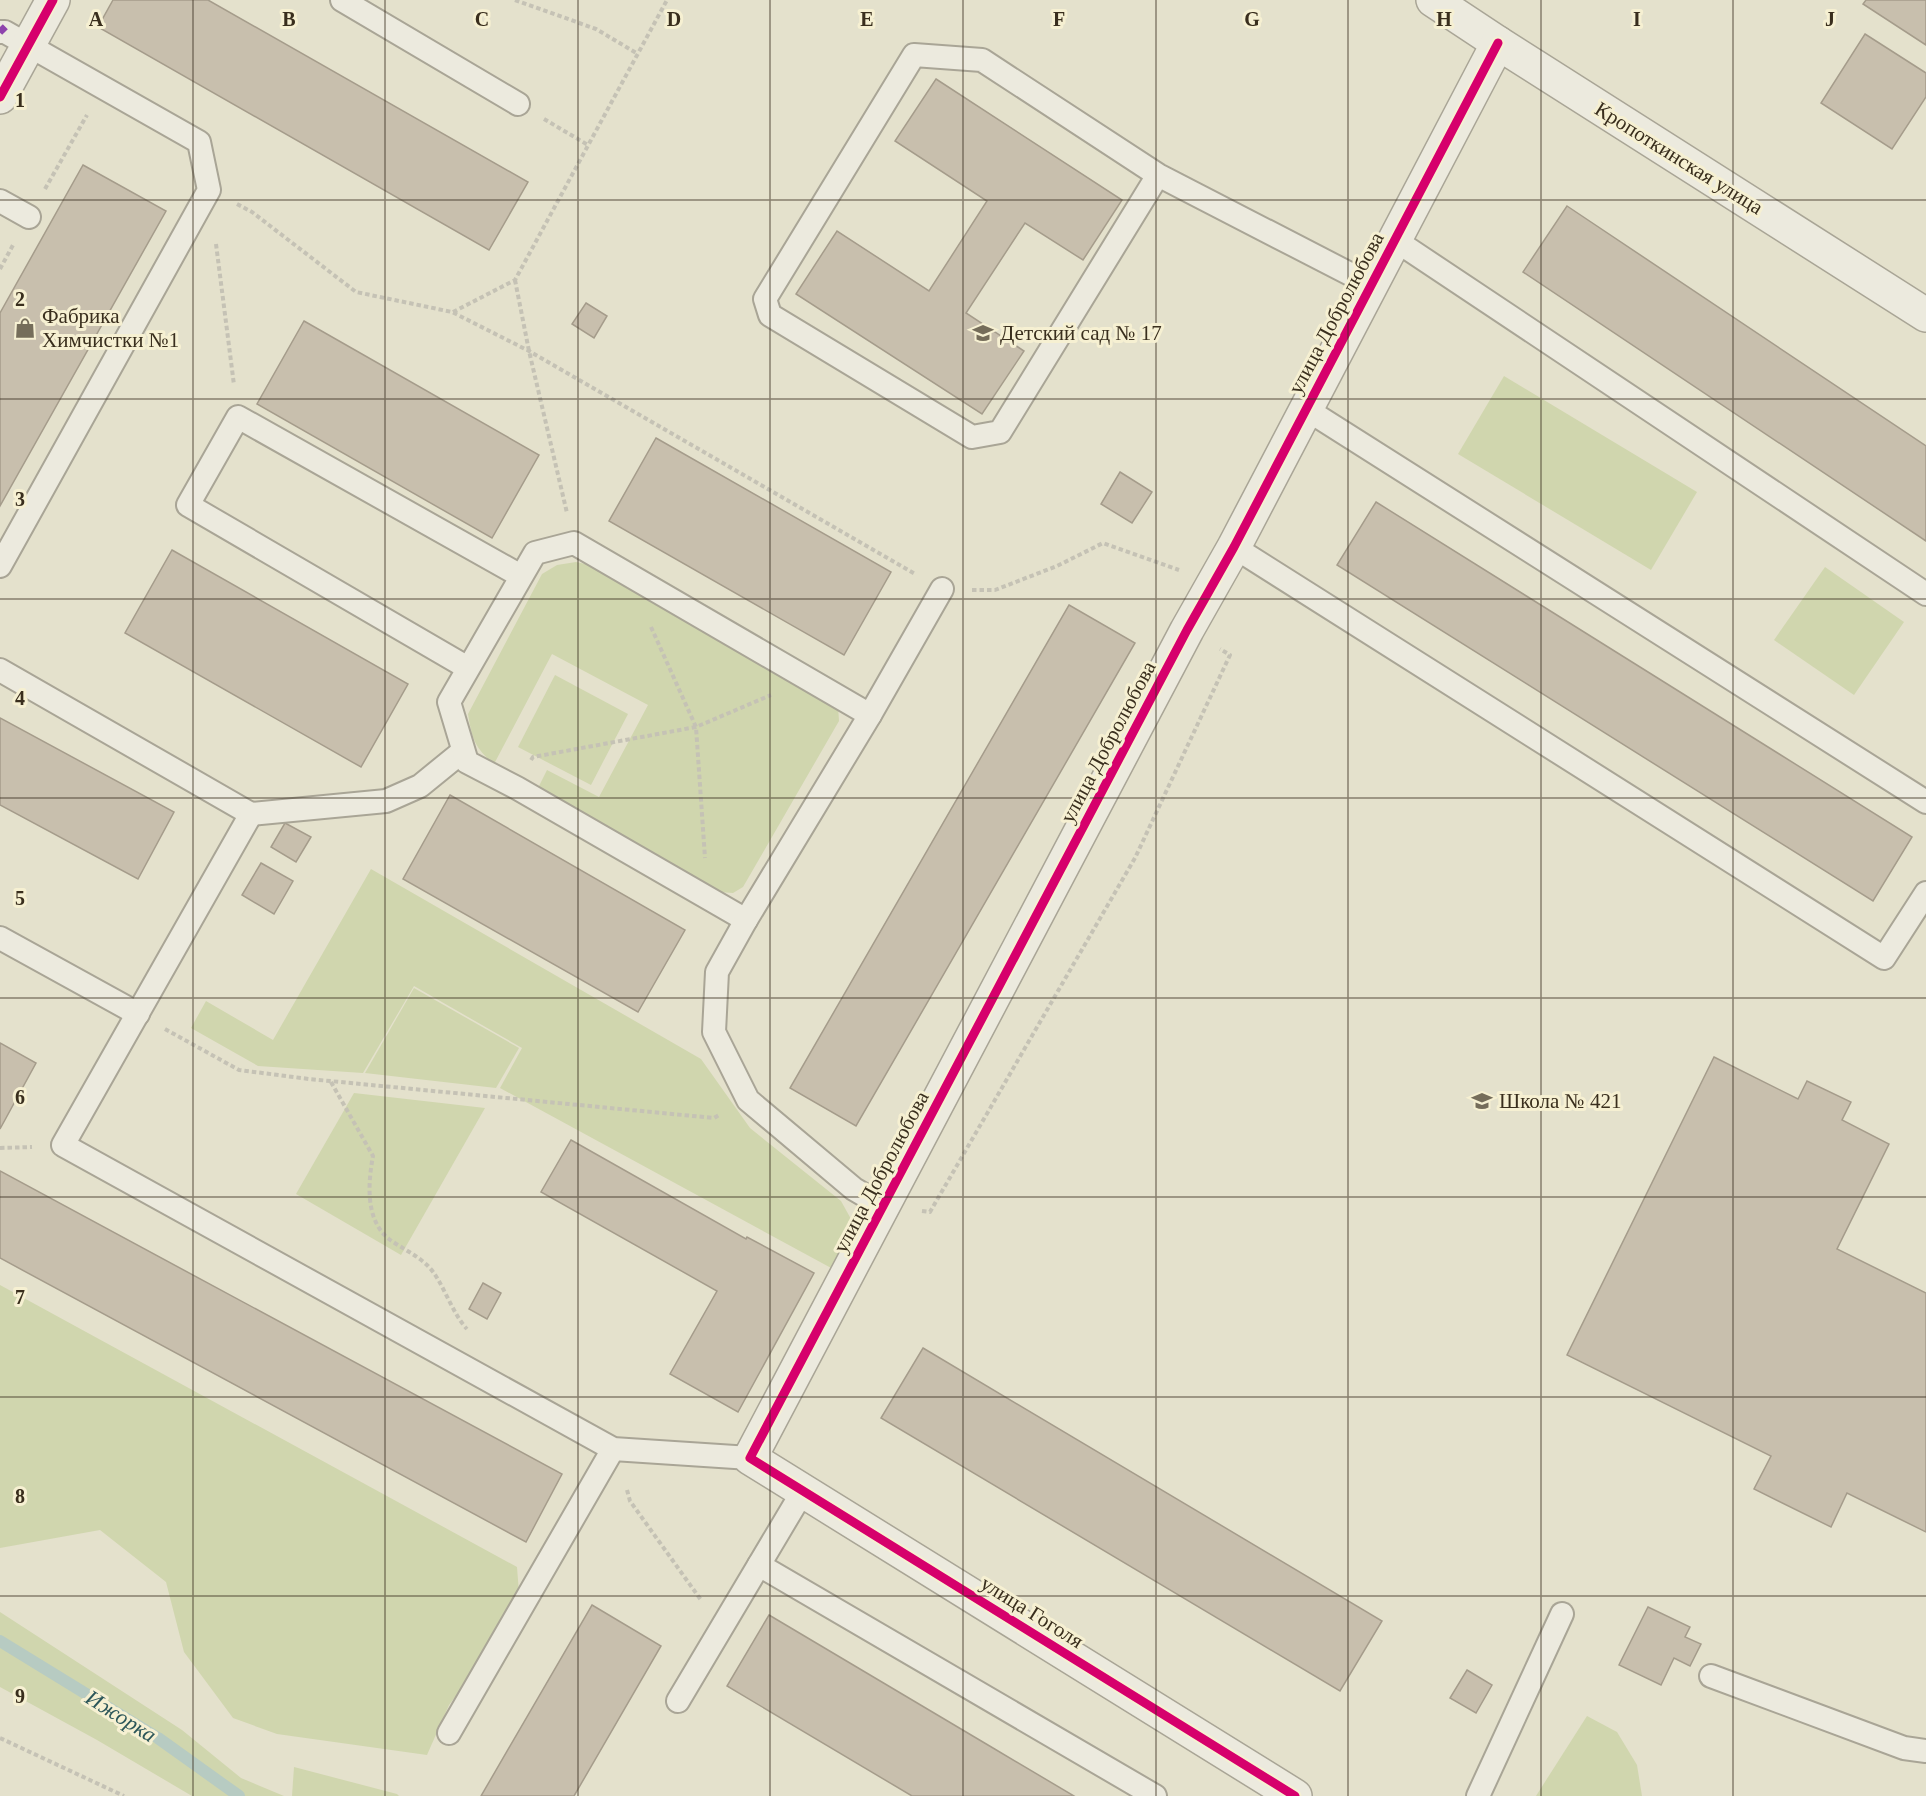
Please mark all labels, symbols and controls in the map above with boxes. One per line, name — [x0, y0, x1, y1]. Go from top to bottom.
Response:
text: A — [89, 8, 104, 30]
text: B — [282, 8, 296, 30]
text: C — [475, 8, 489, 30]
text: D — [667, 8, 681, 30]
text: E — [860, 8, 874, 30]
text: F — [1053, 8, 1065, 30]
text: G — [1244, 8, 1260, 30]
text: H — [1436, 8, 1452, 30]
text: I — [1633, 8, 1641, 30]
text: J — [1825, 8, 1835, 30]
text: 1 — [15, 89, 25, 111]
street label: Кропоткинская улица — [1591, 97, 1768, 220]
street label: улица Добролюбова — [1283, 227, 1389, 398]
text: 2 — [15, 288, 25, 310]
place label: Фабрика Химчистки №1 — [42, 304, 179, 352]
shop icon: Фабрика Химчистки №1 — [13, 316, 37, 340]
school or university icon: Детский сад № 17 — [971, 321, 995, 345]
place label: Детский сад № 17 — [1000, 321, 1162, 345]
text: 3 — [15, 488, 25, 510]
street label: улица Добролюбова — [1055, 656, 1161, 827]
text: 4 — [15, 687, 25, 709]
text: 5 — [15, 887, 25, 909]
text: 6 — [15, 1086, 25, 1108]
street label: улица Добролюбова — [828, 1086, 934, 1257]
school or university icon: Школа № 421 — [1470, 1089, 1494, 1113]
place label: Школа № 421 — [1499, 1089, 1621, 1113]
text: 7 — [15, 1286, 25, 1308]
text: 8 — [15, 1485, 25, 1507]
street label: улица Гоголя — [976, 1571, 1088, 1653]
water label: Ижорка — [80, 1684, 161, 1747]
text: 9 — [15, 1685, 25, 1707]

